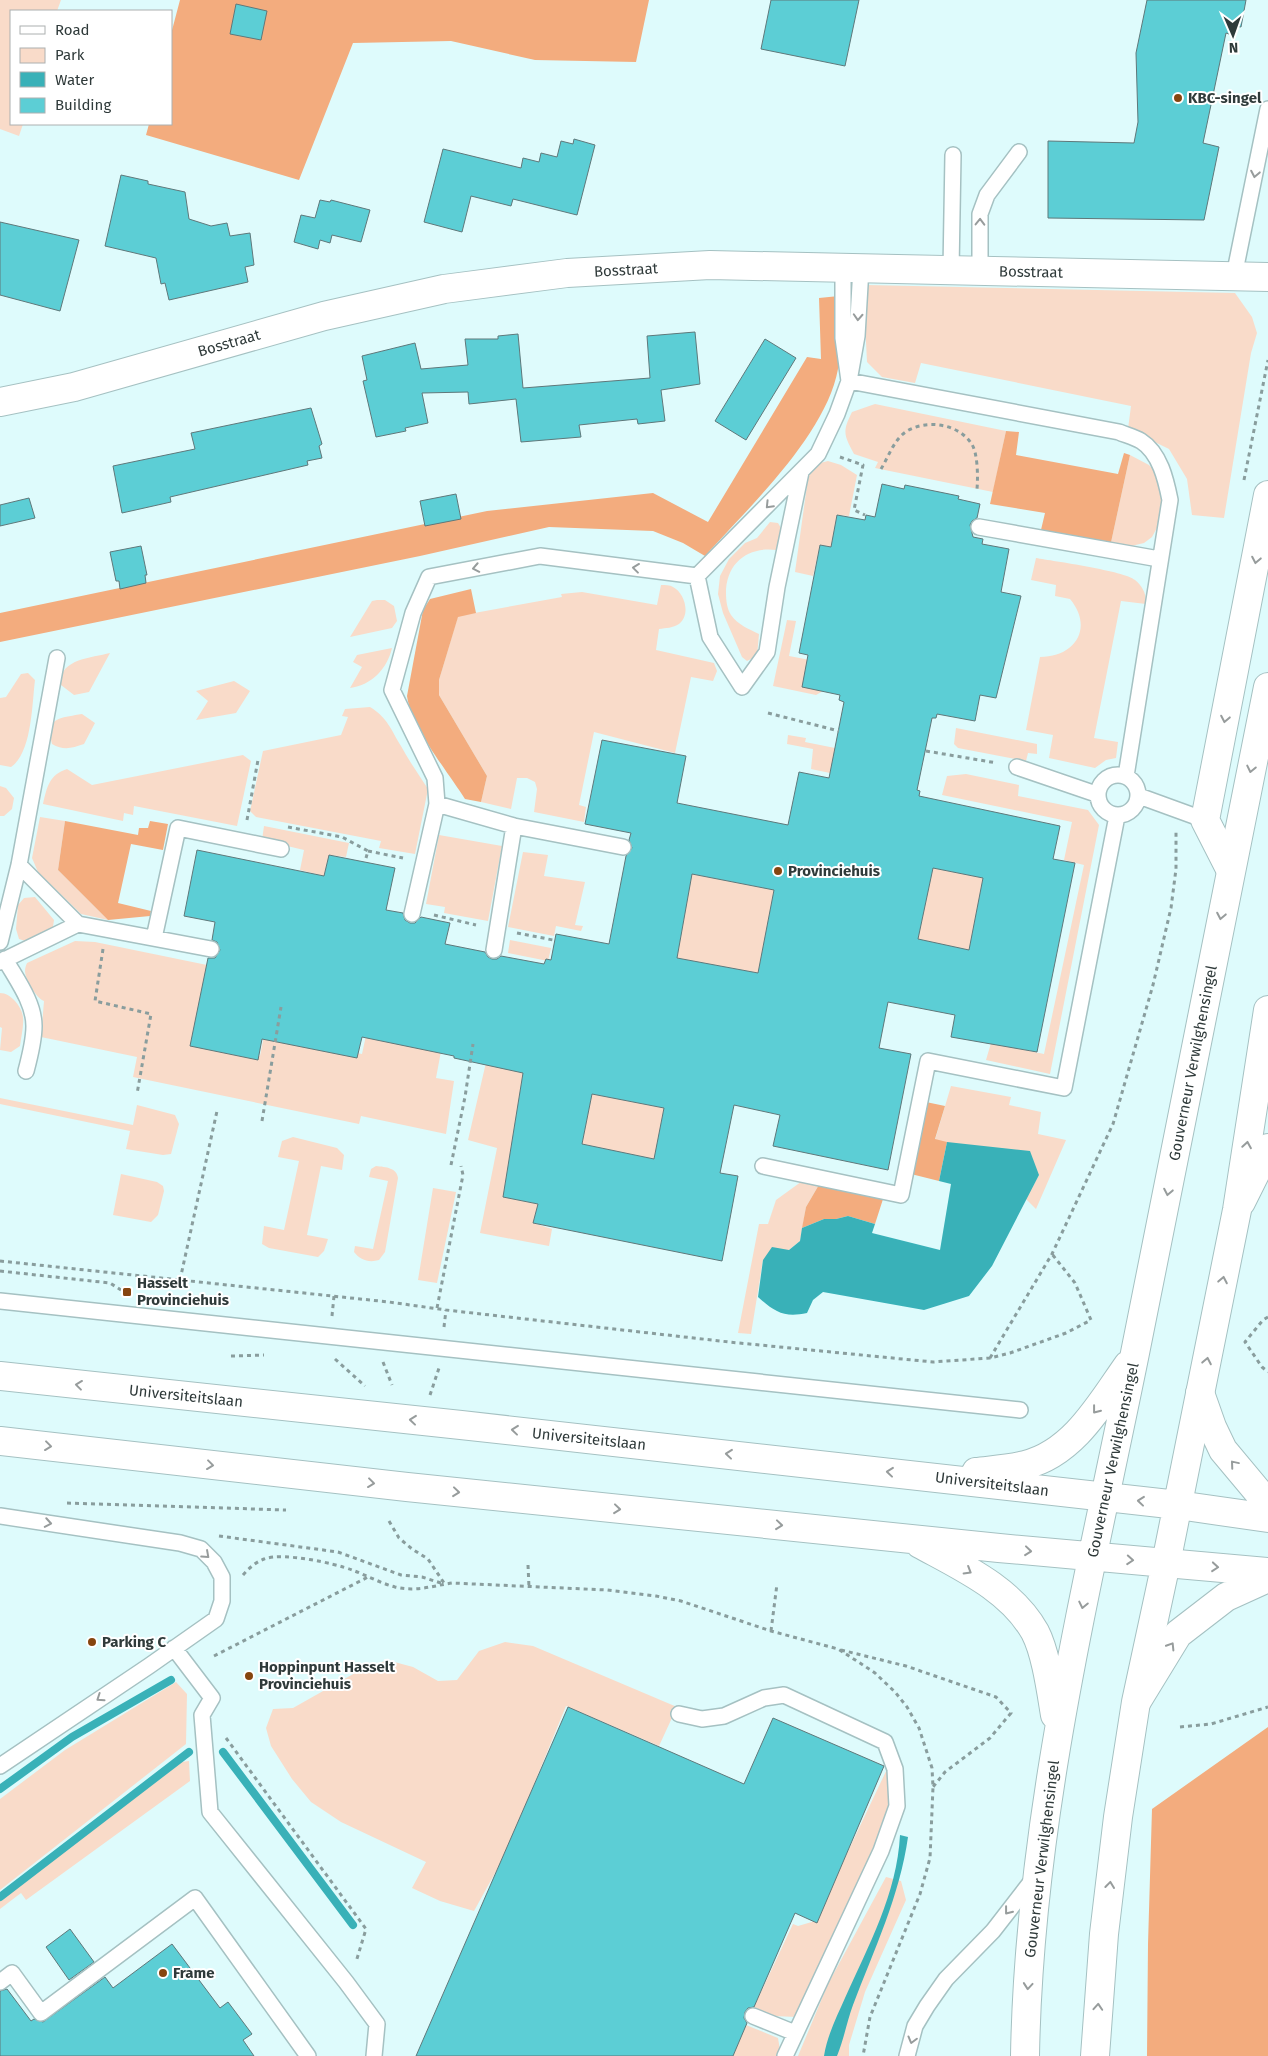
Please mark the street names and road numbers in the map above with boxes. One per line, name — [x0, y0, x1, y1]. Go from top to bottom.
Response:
street label: Bosstraat — [594, 259, 659, 281]
street label: Bosstraat — [999, 262, 1064, 282]
street label: Bosstraat — [196, 325, 263, 360]
street label: Gouverneur Verwilghensingel — [1165, 963, 1221, 1162]
street label: Gouverneur Verwilghensingel — [1084, 1360, 1143, 1559]
street label: Universiteitslaan — [128, 1381, 244, 1411]
street label: Universiteitslaan — [531, 1424, 647, 1454]
street label: Universiteitslaan — [934, 1468, 1050, 1500]
street label: Gouverneur Verwilghensingel — [1021, 1759, 1063, 1959]

